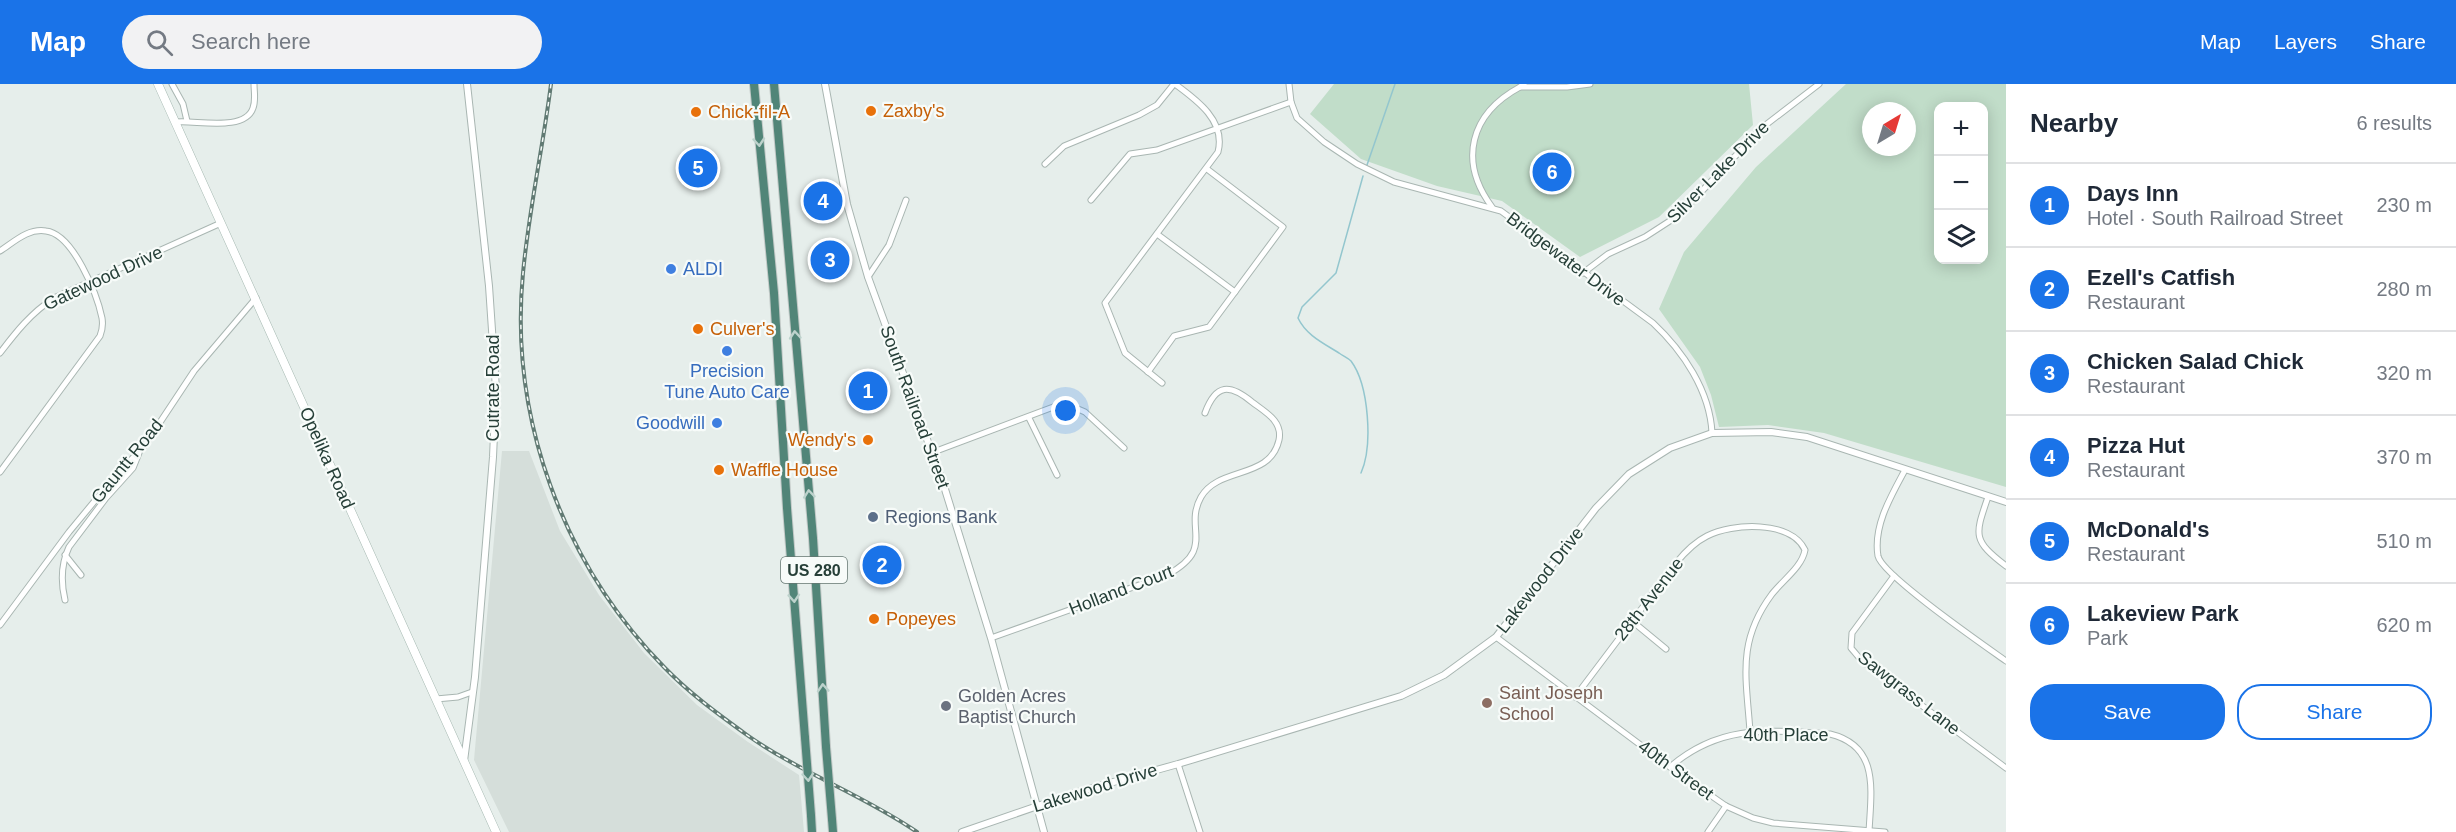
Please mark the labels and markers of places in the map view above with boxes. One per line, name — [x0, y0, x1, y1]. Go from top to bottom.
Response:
place label: Zaxby's — [883, 101, 944, 121]
place label: Chick-fil-A — [708, 102, 790, 122]
marker: Zaxby's — [864, 104, 878, 118]
marker: Chick-fil-A — [689, 105, 703, 119]
pin: 5 — [678, 146, 718, 190]
pin: 6 — [1532, 150, 1572, 194]
pin: 4 — [804, 178, 842, 224]
pin: 3 — [810, 238, 850, 282]
place label: ALDI — [683, 259, 723, 279]
marker: ALDI — [664, 262, 678, 276]
place label: Culver's — [710, 319, 774, 339]
marker: Culver's — [691, 322, 705, 336]
marker: Precision Tune Auto Care — [720, 344, 734, 358]
place label: Precision Tune Auto Care — [664, 361, 790, 402]
pin: 1 — [848, 368, 888, 414]
place label: Goodwill — [636, 413, 705, 433]
marker: Goodwill — [710, 416, 724, 430]
place label: Wendy's — [788, 430, 856, 450]
marker: Wendy's — [861, 433, 875, 447]
place label: Waffle House — [731, 460, 838, 480]
marker: Waffle House — [712, 463, 726, 477]
place label: Regions Bank — [885, 507, 998, 527]
marker: Regions Bank — [866, 510, 880, 524]
pin: 2 — [862, 542, 902, 588]
place label: Popeyes — [886, 609, 956, 629]
marker: Popeyes — [867, 612, 881, 626]
place label: Saint Joseph School — [1499, 683, 1603, 724]
place label: Golden Acres Baptist Church — [958, 686, 1076, 727]
marker: Saint Joseph School — [1480, 696, 1494, 710]
marker: Golden Acres Baptist Church — [939, 699, 953, 713]

